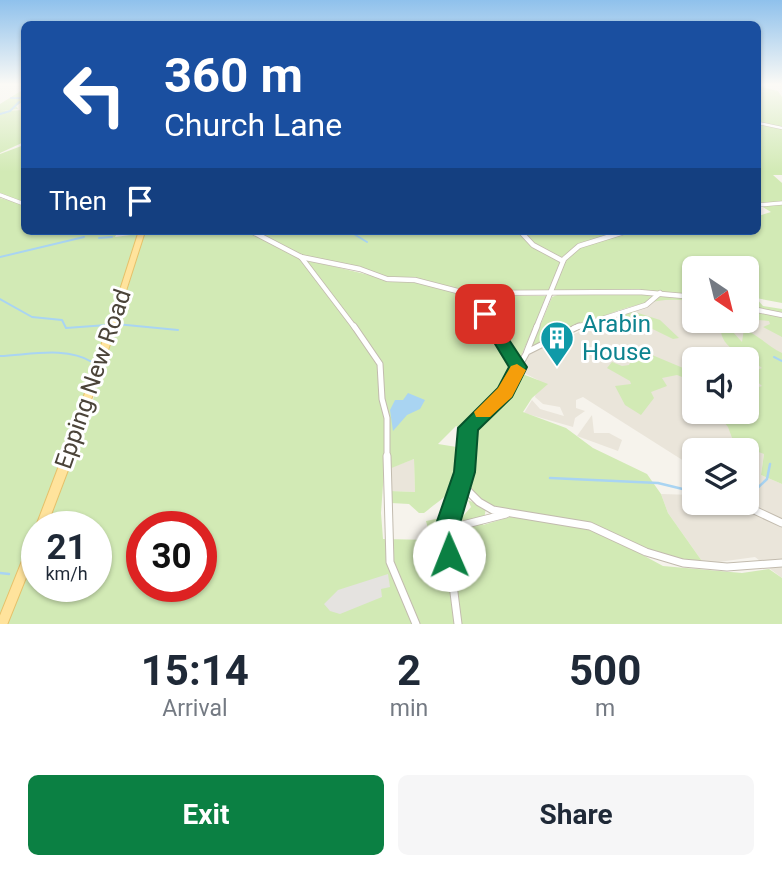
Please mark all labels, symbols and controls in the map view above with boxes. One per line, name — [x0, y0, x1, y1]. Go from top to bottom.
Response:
text: 360 m — [164, 47, 303, 104]
icon: left — [49, 49, 140, 140]
text: Church Lane — [164, 106, 342, 144]
icon: arrive — [121, 182, 159, 220]
text: Then — [49, 186, 107, 216]
north arrow — [682, 256, 760, 332]
map controls — [682, 256, 759, 515]
pin — [455, 284, 515, 344]
street label: Epping New Road — [49, 286, 137, 472]
icon: arrive — [466, 295, 504, 333]
place label: Arabin House — [582, 310, 651, 366]
building icon: Arabin House — [538, 319, 576, 368]
button: sound — [682, 347, 759, 424]
button: layers — [682, 438, 759, 515]
speed limit sign: 30 — [126, 511, 217, 602]
position arrow — [412, 518, 486, 592]
text: 21 — [46, 527, 87, 568]
text: km/h — [45, 563, 88, 584]
text: 15:14 — [141, 646, 249, 695]
text: 2 — [397, 646, 421, 695]
text: 500 — [569, 646, 641, 695]
text: Arrival — [162, 695, 228, 722]
text: min — [390, 695, 428, 722]
text: m — [595, 695, 615, 722]
button: Exit — [28, 775, 384, 855]
button: Share — [398, 775, 754, 855]

